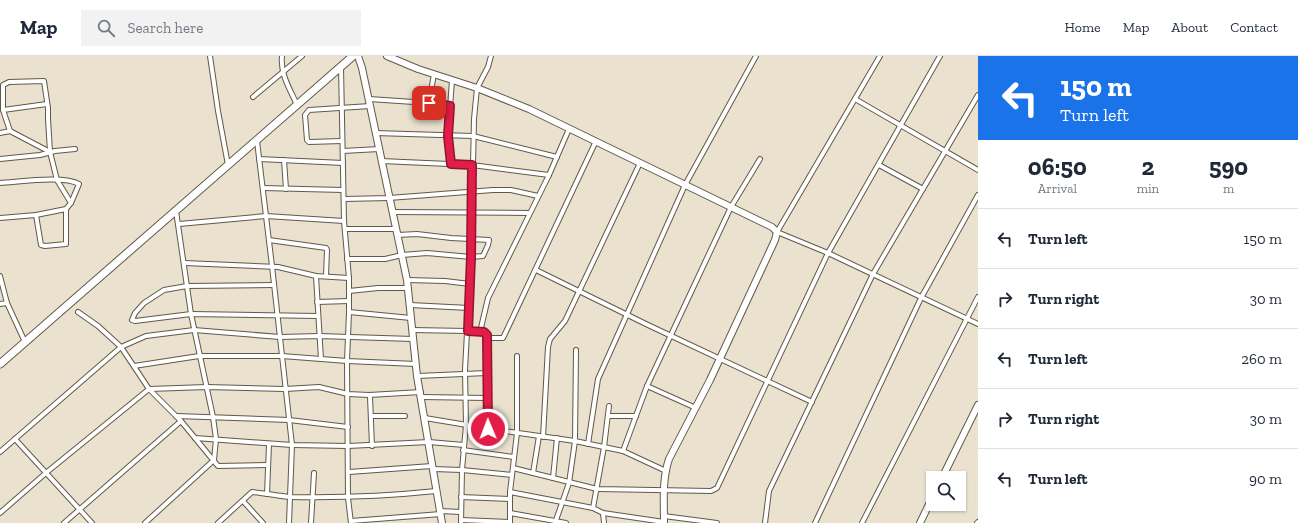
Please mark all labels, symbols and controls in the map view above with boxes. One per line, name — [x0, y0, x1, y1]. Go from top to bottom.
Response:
search box — [81, 10, 361, 46]
text: Map — [20, 16, 57, 39]
icon: search — [95, 17, 117, 39]
text: Search here — [127, 19, 203, 37]
text: Home — [1065, 19, 1101, 36]
text: Map — [1123, 19, 1149, 36]
text: About — [1171, 19, 1208, 36]
text: Contact — [1230, 19, 1278, 36]
text: 150 m — [1060, 70, 1132, 103]
icon: left — [994, 72, 1046, 124]
pin — [412, 86, 446, 120]
icon: arrive — [418, 92, 440, 114]
text: Turn left — [1060, 104, 1129, 126]
text: 06:50 — [1028, 152, 1087, 181]
text: 2 — [1141, 152, 1154, 181]
text: 590 — [1209, 152, 1248, 181]
text: Arrival — [1038, 181, 1077, 196]
text: min — [1137, 181, 1159, 196]
text: m — [1223, 181, 1234, 196]
icon: left — [994, 228, 1016, 250]
text: Turn left — [1028, 230, 1088, 248]
text: 150 m — [1244, 230, 1282, 248]
icon: right — [994, 288, 1016, 310]
text: Turn right — [1028, 290, 1099, 308]
text: 30 m — [1250, 290, 1282, 308]
icon: left — [994, 348, 1016, 370]
text: Turn left — [1028, 350, 1088, 368]
text: 260 m — [1241, 350, 1282, 368]
position arrow — [467, 408, 509, 450]
icon: right — [994, 408, 1016, 430]
text: Turn right — [1028, 410, 1099, 428]
text: 30 m — [1250, 410, 1282, 428]
icon: left — [994, 468, 1016, 490]
text: Turn left — [1028, 470, 1088, 488]
text: 90 m — [1249, 470, 1282, 488]
map controls — [926, 471, 966, 511]
button: search — [926, 471, 966, 511]

